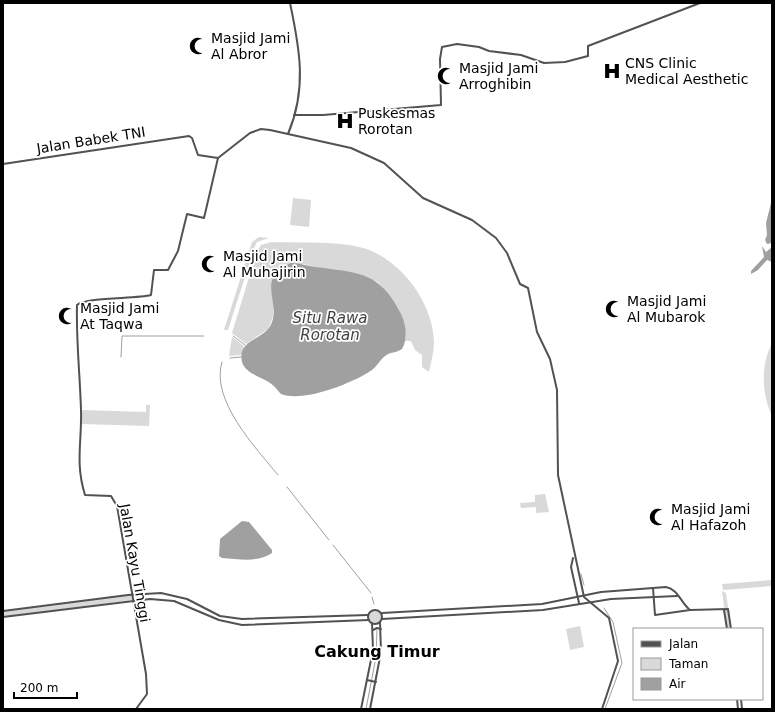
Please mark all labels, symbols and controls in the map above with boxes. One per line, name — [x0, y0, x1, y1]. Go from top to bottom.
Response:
place label: Masjid Jami Al Abror — [211, 30, 290, 62]
mosque icon: Masjid Jami Al Abror — [188, 36, 208, 56]
place label: CNS Clinic Medical Aesthetic — [625, 55, 748, 87]
place label: Masjid Jami Arroghibin — [459, 60, 538, 92]
hospital icon: CNS Clinic Medical Aesthetic — [602, 61, 622, 81]
mosque icon: Masjid Jami Arroghibin — [436, 66, 456, 86]
place label: Puskesmas Rorotan — [358, 105, 435, 137]
hospital icon: Puskesmas Rorotan — [335, 111, 355, 131]
street label: Jalan Babek TNI — [34, 124, 147, 157]
place label: Masjid Jami Al Muhajirin — [223, 248, 306, 280]
mosque icon: Masjid Jami Al Muhajirin — [200, 254, 220, 274]
place label: Masjid Jami Al Mubarok — [627, 293, 706, 325]
mosque icon: Masjid Jami Al Mubarok — [604, 299, 624, 319]
place label: Masjid Jami At Taqwa — [80, 300, 159, 332]
mosque icon: Masjid Jami At Taqwa — [57, 306, 77, 326]
water label: Situ Rawa Rorotan — [293, 309, 367, 344]
street label: Jalan Kayu Tinggi — [117, 501, 153, 624]
place label: Masjid Jami Al Hafazoh — [671, 501, 750, 533]
mosque icon: Masjid Jami Al Hafazoh — [648, 507, 668, 527]
legend — [633, 628, 763, 700]
text: Jalan — [668, 637, 698, 651]
district label: Cakung Timur — [314, 642, 440, 661]
text: Taman — [668, 657, 708, 671]
scale bar — [14, 674, 77, 700]
text: Air — [669, 677, 686, 691]
text: 200 m — [20, 681, 58, 695]

